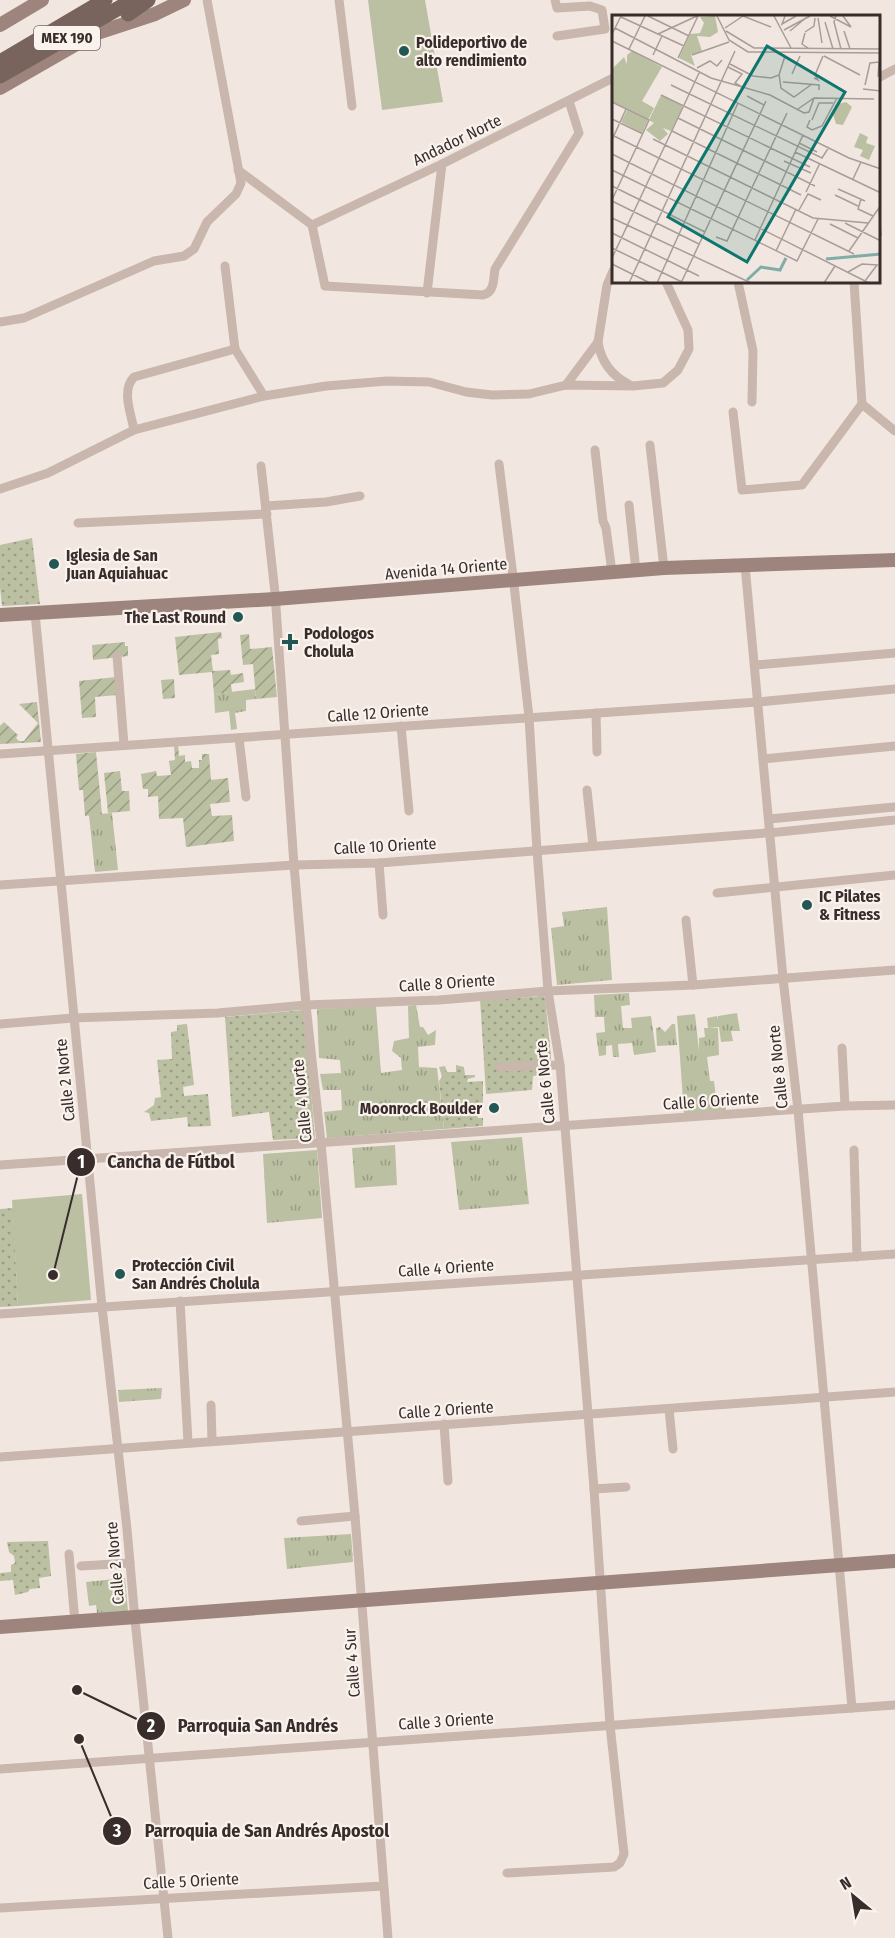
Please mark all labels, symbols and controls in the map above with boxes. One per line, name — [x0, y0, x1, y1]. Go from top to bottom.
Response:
inset map — [612, 15, 880, 284]
road number: MEX 190 — [34, 26, 100, 50]
place label: Polideportivo de alto rendimiento — [416, 33, 527, 70]
marker: Polideportivo de alto rendimiento — [397, 44, 411, 58]
street label: Andador Norte — [410, 110, 504, 170]
place label: Iglesia de San Juan Aquiahuac — [65, 546, 168, 583]
street label: Avenida 14 Oriente — [384, 554, 508, 584]
marker: Iglesia de San Juan Aquiahuac — [47, 557, 61, 571]
place label: The Last Round — [124, 608, 226, 627]
marker: The Last Round — [231, 610, 245, 624]
place label: Podologos Cholula — [304, 624, 374, 661]
marker: Podologos Cholula — [281, 633, 299, 651]
street label: Calle 12 Oriente — [327, 700, 429, 726]
street label: Calle 10 Oriente — [333, 834, 437, 858]
place label: IC Pilates & Fitness — [819, 887, 881, 924]
marker: IC Pilates & Fitness — [800, 898, 814, 912]
street label: Calle 8 Oriente — [398, 970, 496, 996]
street label: Calle 8 Norte — [764, 1024, 792, 1110]
street label: Calle 2 Norte — [51, 1038, 79, 1122]
street label: Calle 6 Norte — [531, 1039, 559, 1125]
street label: Calle 4 Norte — [288, 1058, 316, 1144]
street label: Calle 6 Oriente — [662, 1088, 760, 1114]
place label: Moonrock Boulder — [360, 1099, 482, 1118]
marker: Moonrock Boulder — [487, 1101, 501, 1115]
callout: Cancha de Fútbol — [66, 1144, 247, 1180]
text: 1 — [77, 1151, 85, 1173]
text: Cancha de Fútbol — [107, 1151, 235, 1173]
street label: Calle 4 Oriente — [397, 1255, 495, 1281]
place label: Protección Civil San Andrés Cholula — [132, 1256, 260, 1293]
marker: Protección Civil San Andrés Cholula — [113, 1267, 127, 1281]
street label: Calle 2 Oriente — [398, 1397, 494, 1423]
street label: Calle 2 Norte — [102, 1521, 128, 1605]
street label: Calle 4 Sur — [340, 1627, 364, 1698]
callout: Parroquia San Andrés — [136, 1708, 350, 1744]
street label: Calle 3 Oriente — [398, 1708, 494, 1734]
text: 2 — [146, 1715, 155, 1737]
text: Parroquia San Andrés — [178, 1715, 338, 1737]
callout: Parroquia de San Andrés Apostol — [102, 1813, 401, 1849]
text: 3 — [112, 1820, 122, 1842]
text: Parroquia de San Andrés Apostol — [145, 1820, 389, 1842]
north arrow — [823, 1866, 883, 1926]
street label: Calle 5 Oriente — [143, 1869, 239, 1893]
text: N — [837, 1873, 855, 1894]

